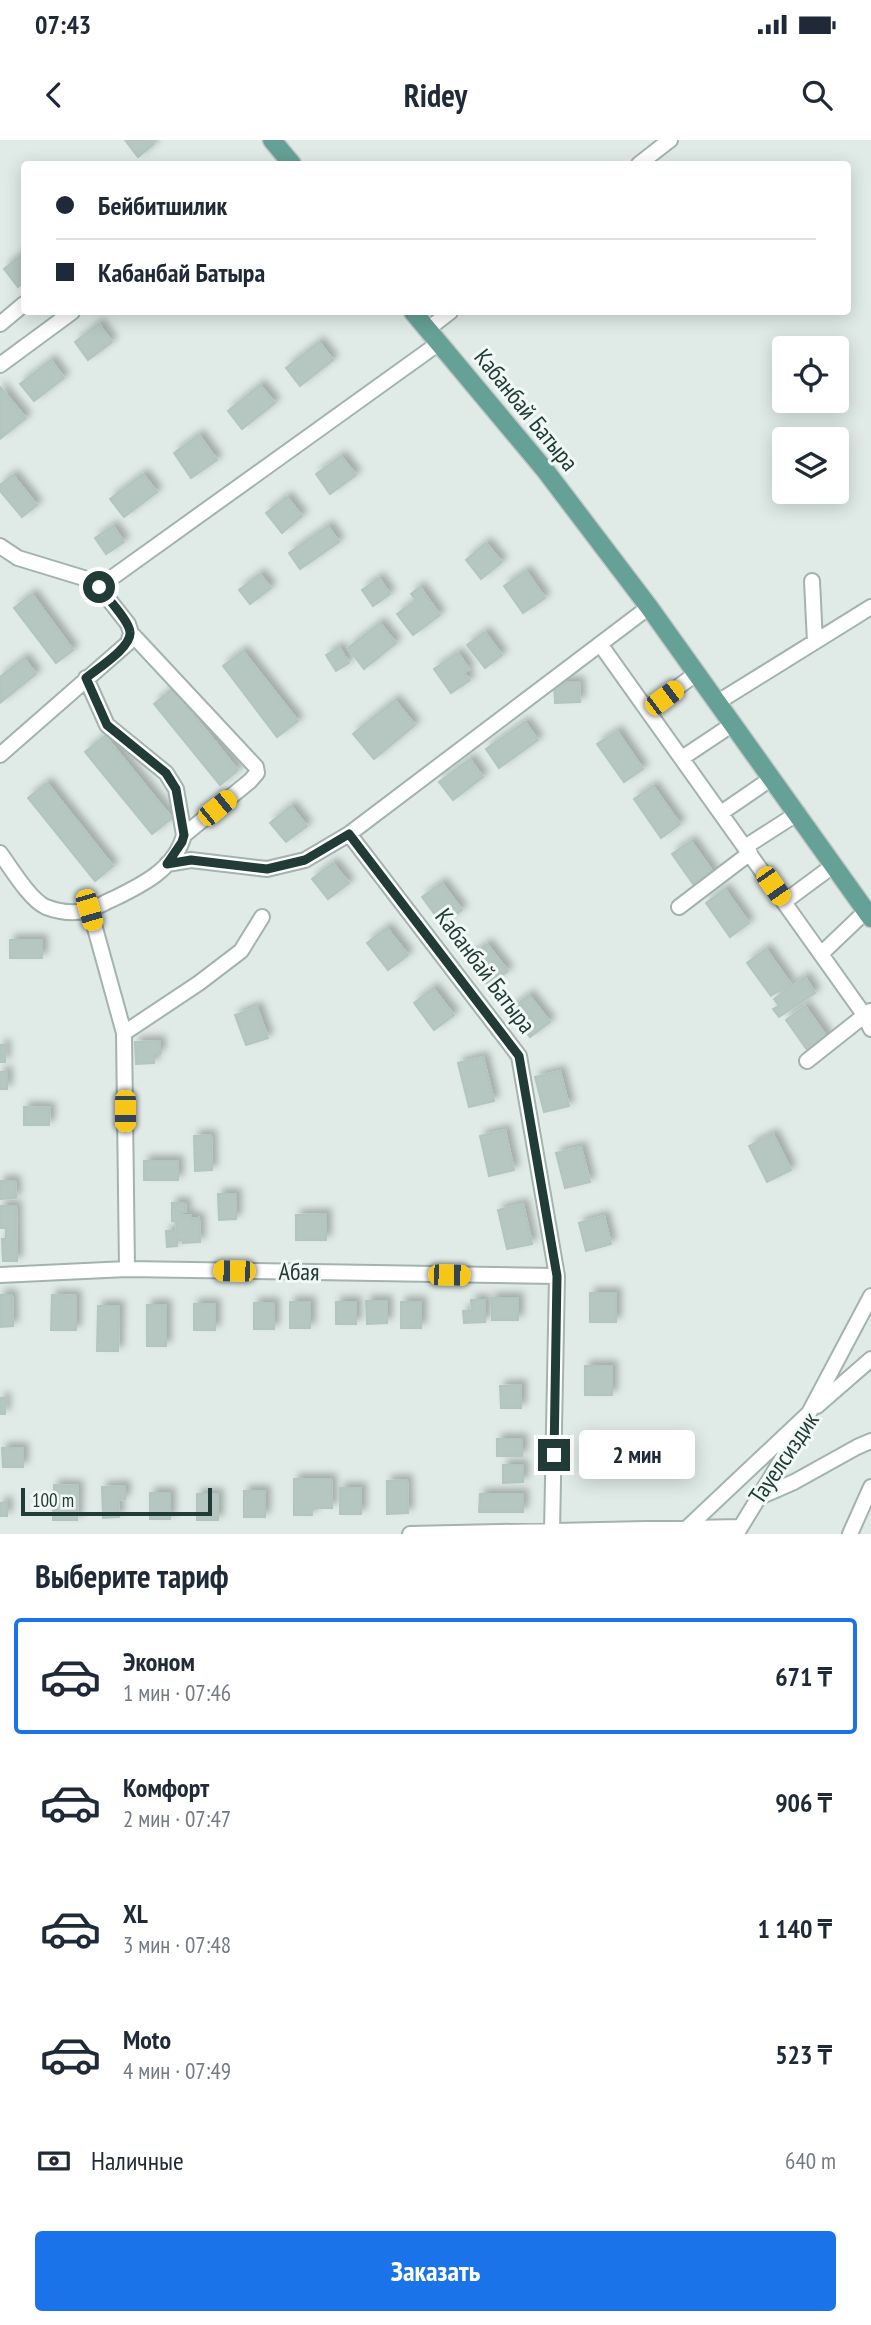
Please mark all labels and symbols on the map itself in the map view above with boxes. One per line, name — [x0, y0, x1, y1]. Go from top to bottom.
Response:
street label: Кабанбай Батыра — [468, 342, 585, 477]
route start — [83, 571, 115, 603]
car — [641, 677, 688, 719]
car — [195, 787, 240, 829]
car — [753, 863, 794, 909]
car — [74, 887, 105, 933]
street label: Кабанбай Батыра — [428, 902, 542, 1039]
car — [115, 1090, 136, 1132]
street label: Абая — [278, 1256, 320, 1287]
car — [213, 1260, 256, 1282]
car — [428, 1264, 471, 1286]
street label: Тауелсиздик — [742, 1405, 826, 1510]
callout: 2 мин — [578, 1430, 694, 1480]
route end — [538, 1439, 570, 1471]
scale bar — [21, 1485, 212, 1517]

